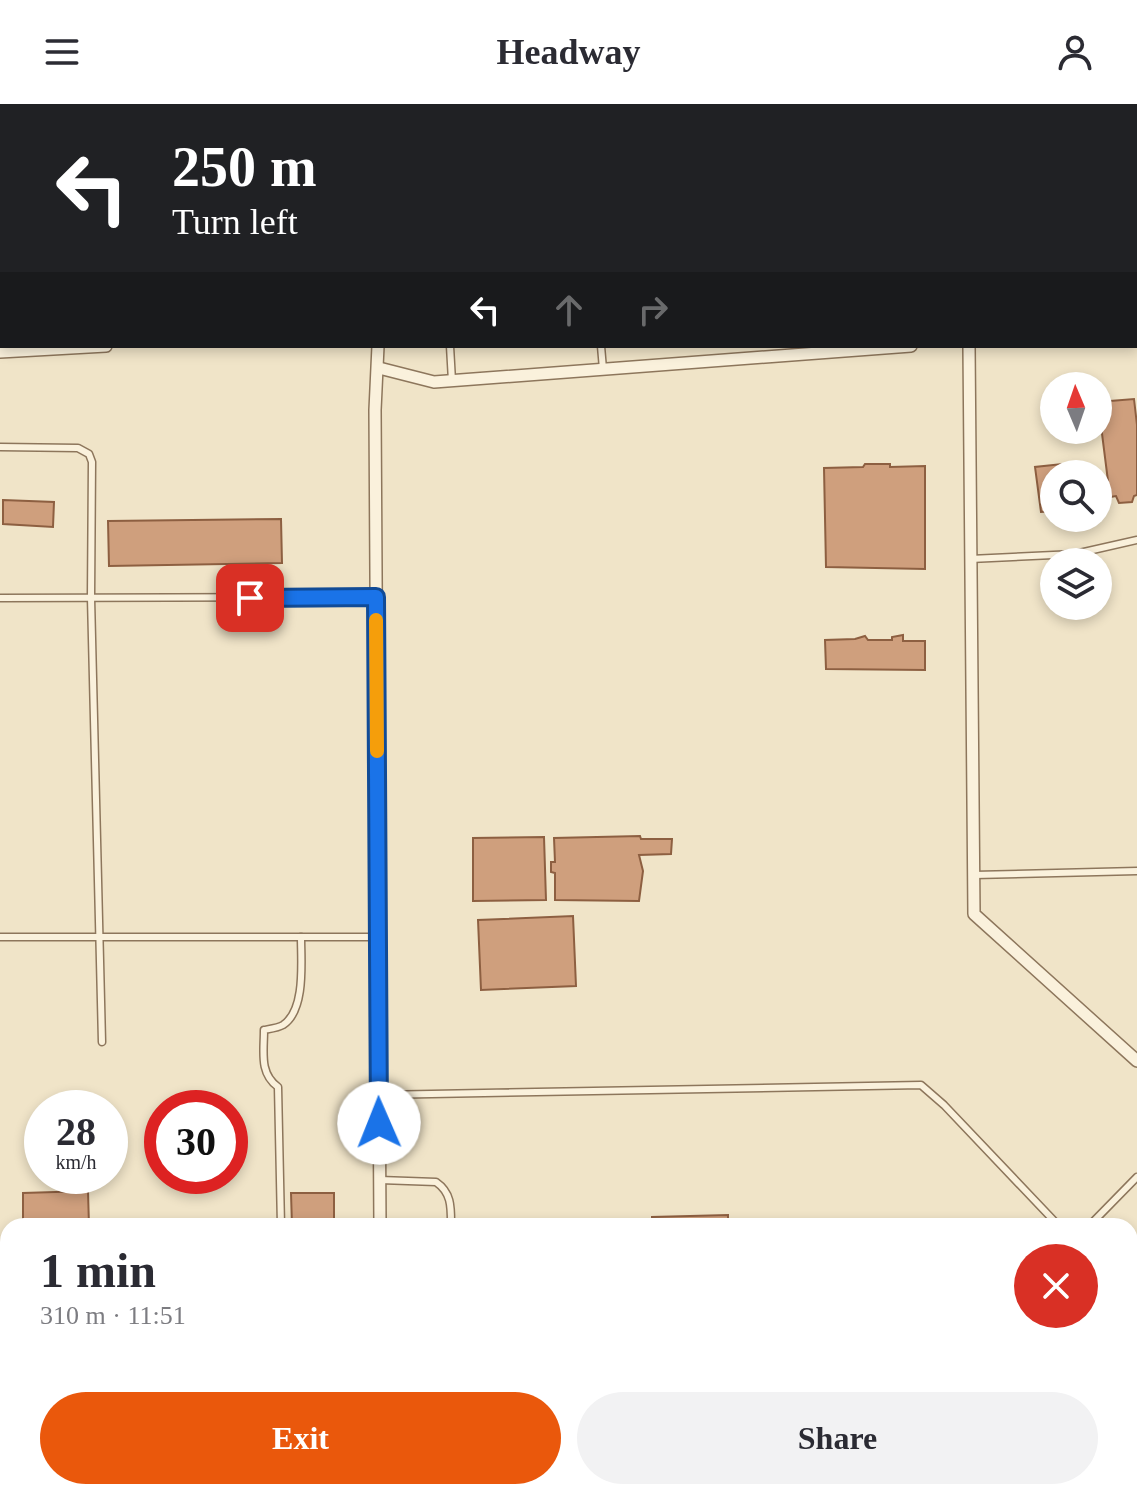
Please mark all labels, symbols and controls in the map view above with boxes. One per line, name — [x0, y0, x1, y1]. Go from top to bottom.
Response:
icon: menu — [40, 30, 84, 74]
icon: person — [1053, 30, 1097, 74]
text: Headway — [497, 32, 641, 72]
icon: left — [40, 136, 144, 240]
text: 250 m — [172, 136, 317, 198]
text: Turn left — [172, 202, 298, 242]
icon: left — [463, 288, 507, 332]
icon: ahead — [547, 288, 591, 332]
icon: right — [631, 288, 675, 332]
north arrow — [1040, 372, 1112, 444]
map controls — [1040, 372, 1112, 620]
button: search — [1040, 460, 1112, 532]
button: layers — [1040, 548, 1112, 620]
pin — [216, 564, 284, 632]
icon: arrive — [228, 576, 272, 620]
position arrow — [337, 1081, 421, 1165]
speed limit sign: 30 — [144, 1090, 248, 1194]
text: 28 — [56, 1109, 96, 1154]
text: km/h — [55, 1151, 97, 1173]
text: 1 min — [40, 1244, 156, 1297]
button: close — [1014, 1244, 1098, 1328]
text: 310 m · 11:51 — [40, 1301, 186, 1330]
button: Exit — [40, 1392, 561, 1484]
button: Share — [577, 1392, 1098, 1484]

